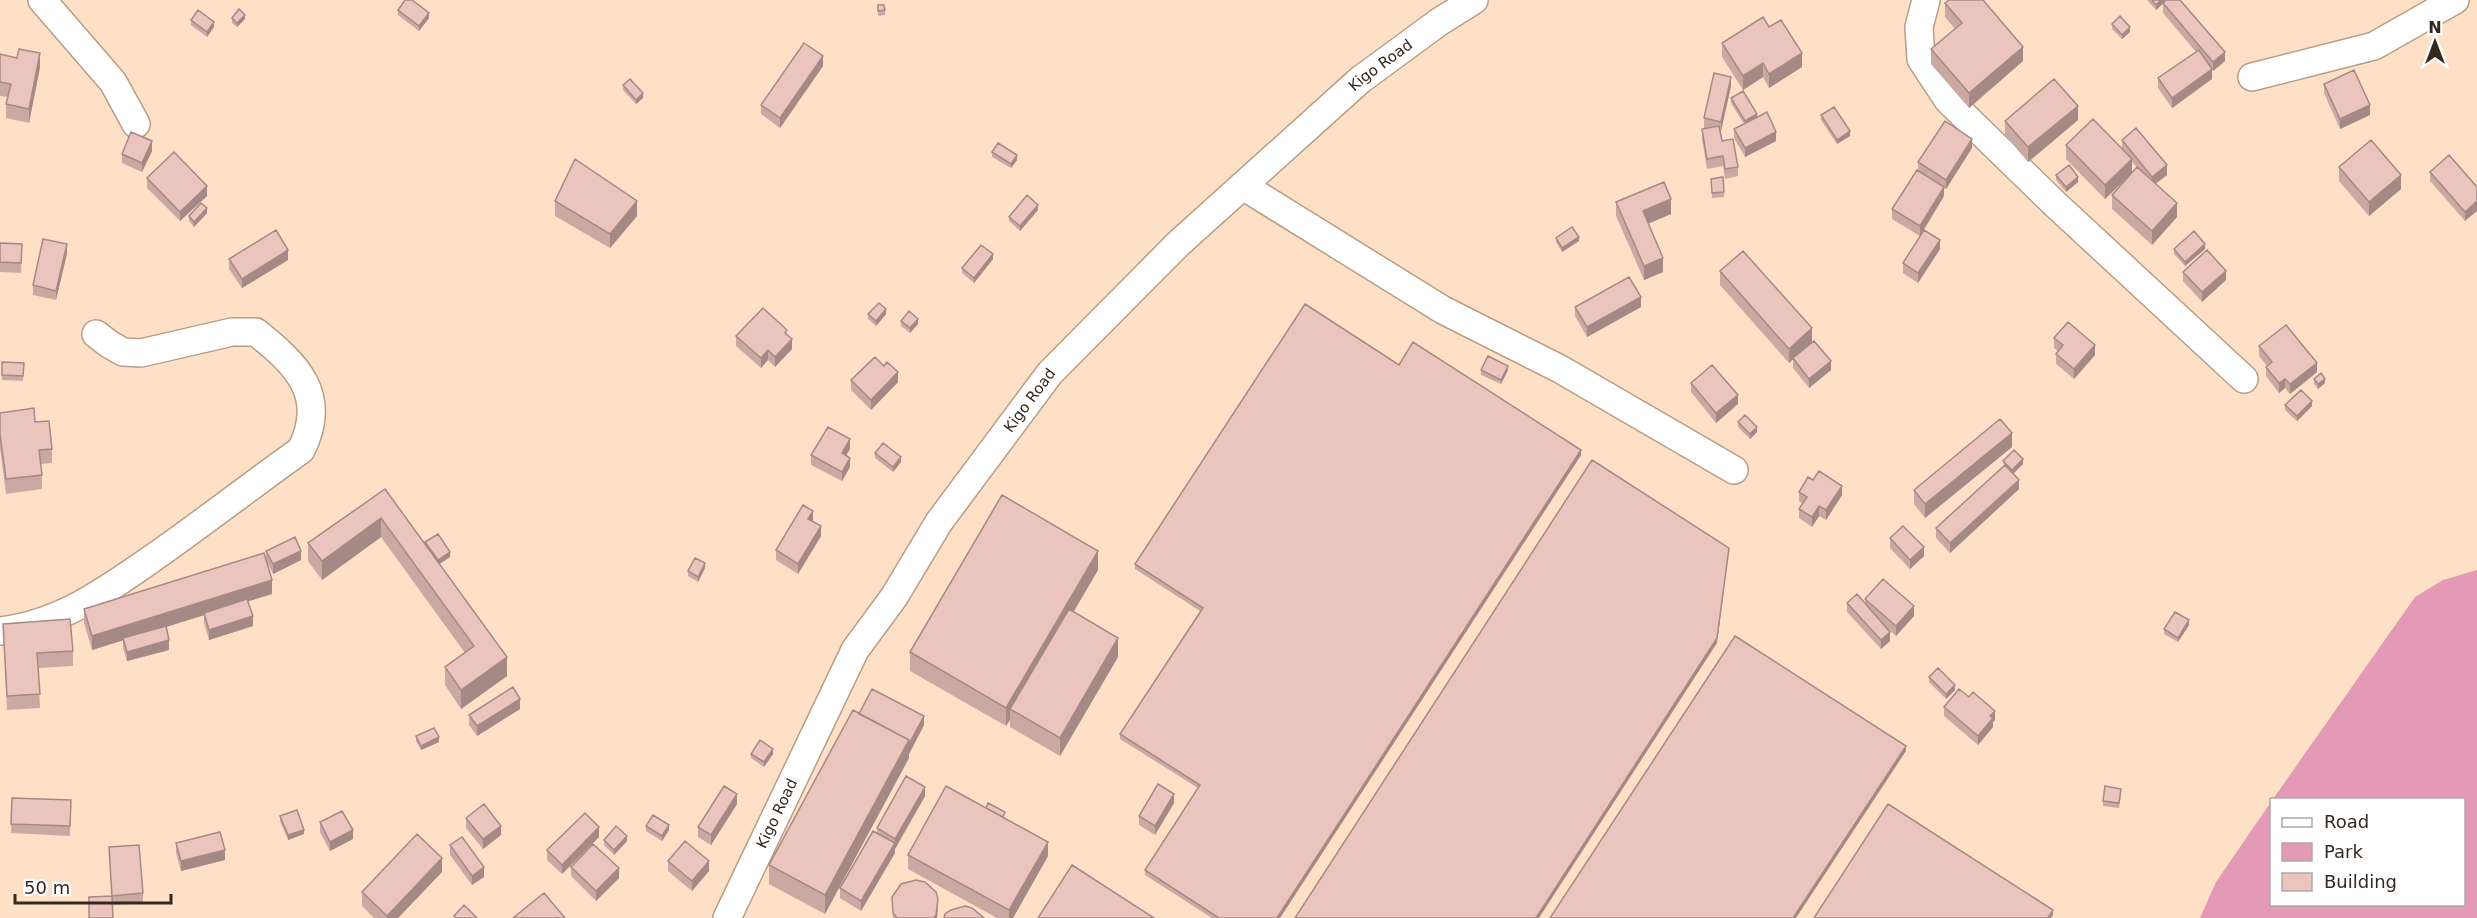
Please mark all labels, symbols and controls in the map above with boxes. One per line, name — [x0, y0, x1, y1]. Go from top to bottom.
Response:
north arrow — [2405, 12, 2465, 72]
text: N — [2428, 18, 2442, 37]
street label: Kigo Road — [1345, 36, 1416, 95]
street label: Kigo Road — [1000, 365, 1059, 436]
street label: Kigo Road — [753, 776, 801, 851]
legend — [2270, 798, 2465, 906]
text: Road — [2324, 811, 2369, 832]
text: Park — [2324, 841, 2363, 862]
scale bar — [15, 867, 171, 905]
text: Building — [2324, 871, 2397, 892]
text: 50 m — [24, 877, 70, 898]

